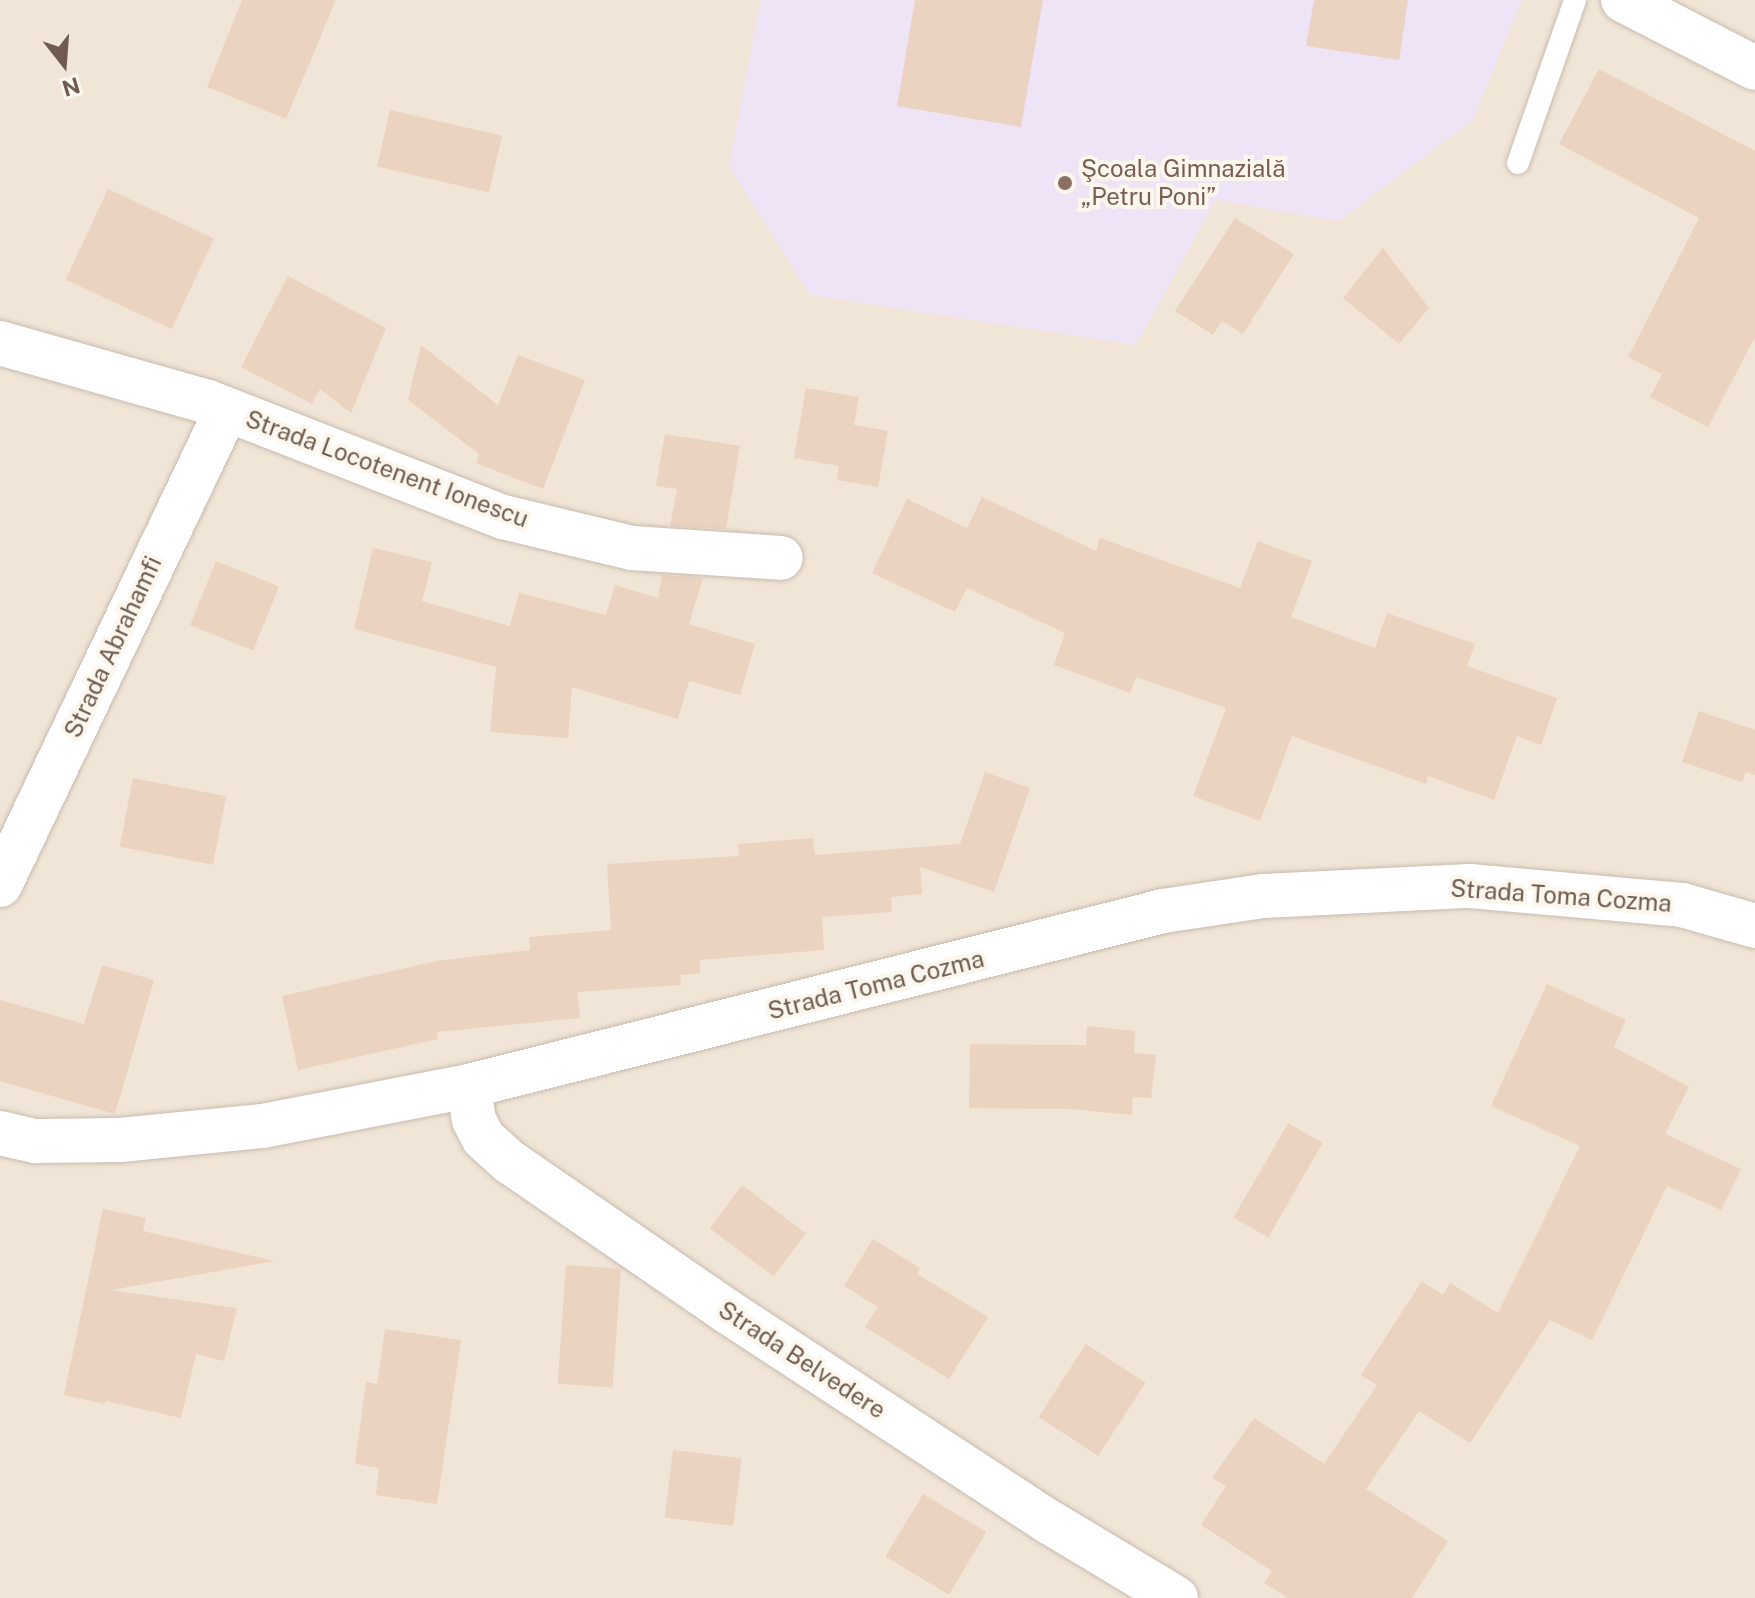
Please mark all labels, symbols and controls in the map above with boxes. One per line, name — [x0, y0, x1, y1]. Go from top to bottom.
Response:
north arrow — [24, 24, 104, 104]
text: N — [59, 72, 83, 102]
place label: Şcoala Gimnazială „Petru Poni” — [1081, 155, 1286, 211]
marker: Şcoala Gimnazială „Petru Poni” — [1056, 174, 1074, 192]
street label: Strada Locotenent Ionescu — [242, 404, 532, 534]
street label: Strada Abrahamfi — [58, 552, 168, 742]
street label: Strada Toma Cozma — [1449, 874, 1673, 918]
street label: Strada Toma Cozma — [765, 944, 987, 1026]
street label: Strada Belvedere — [713, 1295, 891, 1425]

